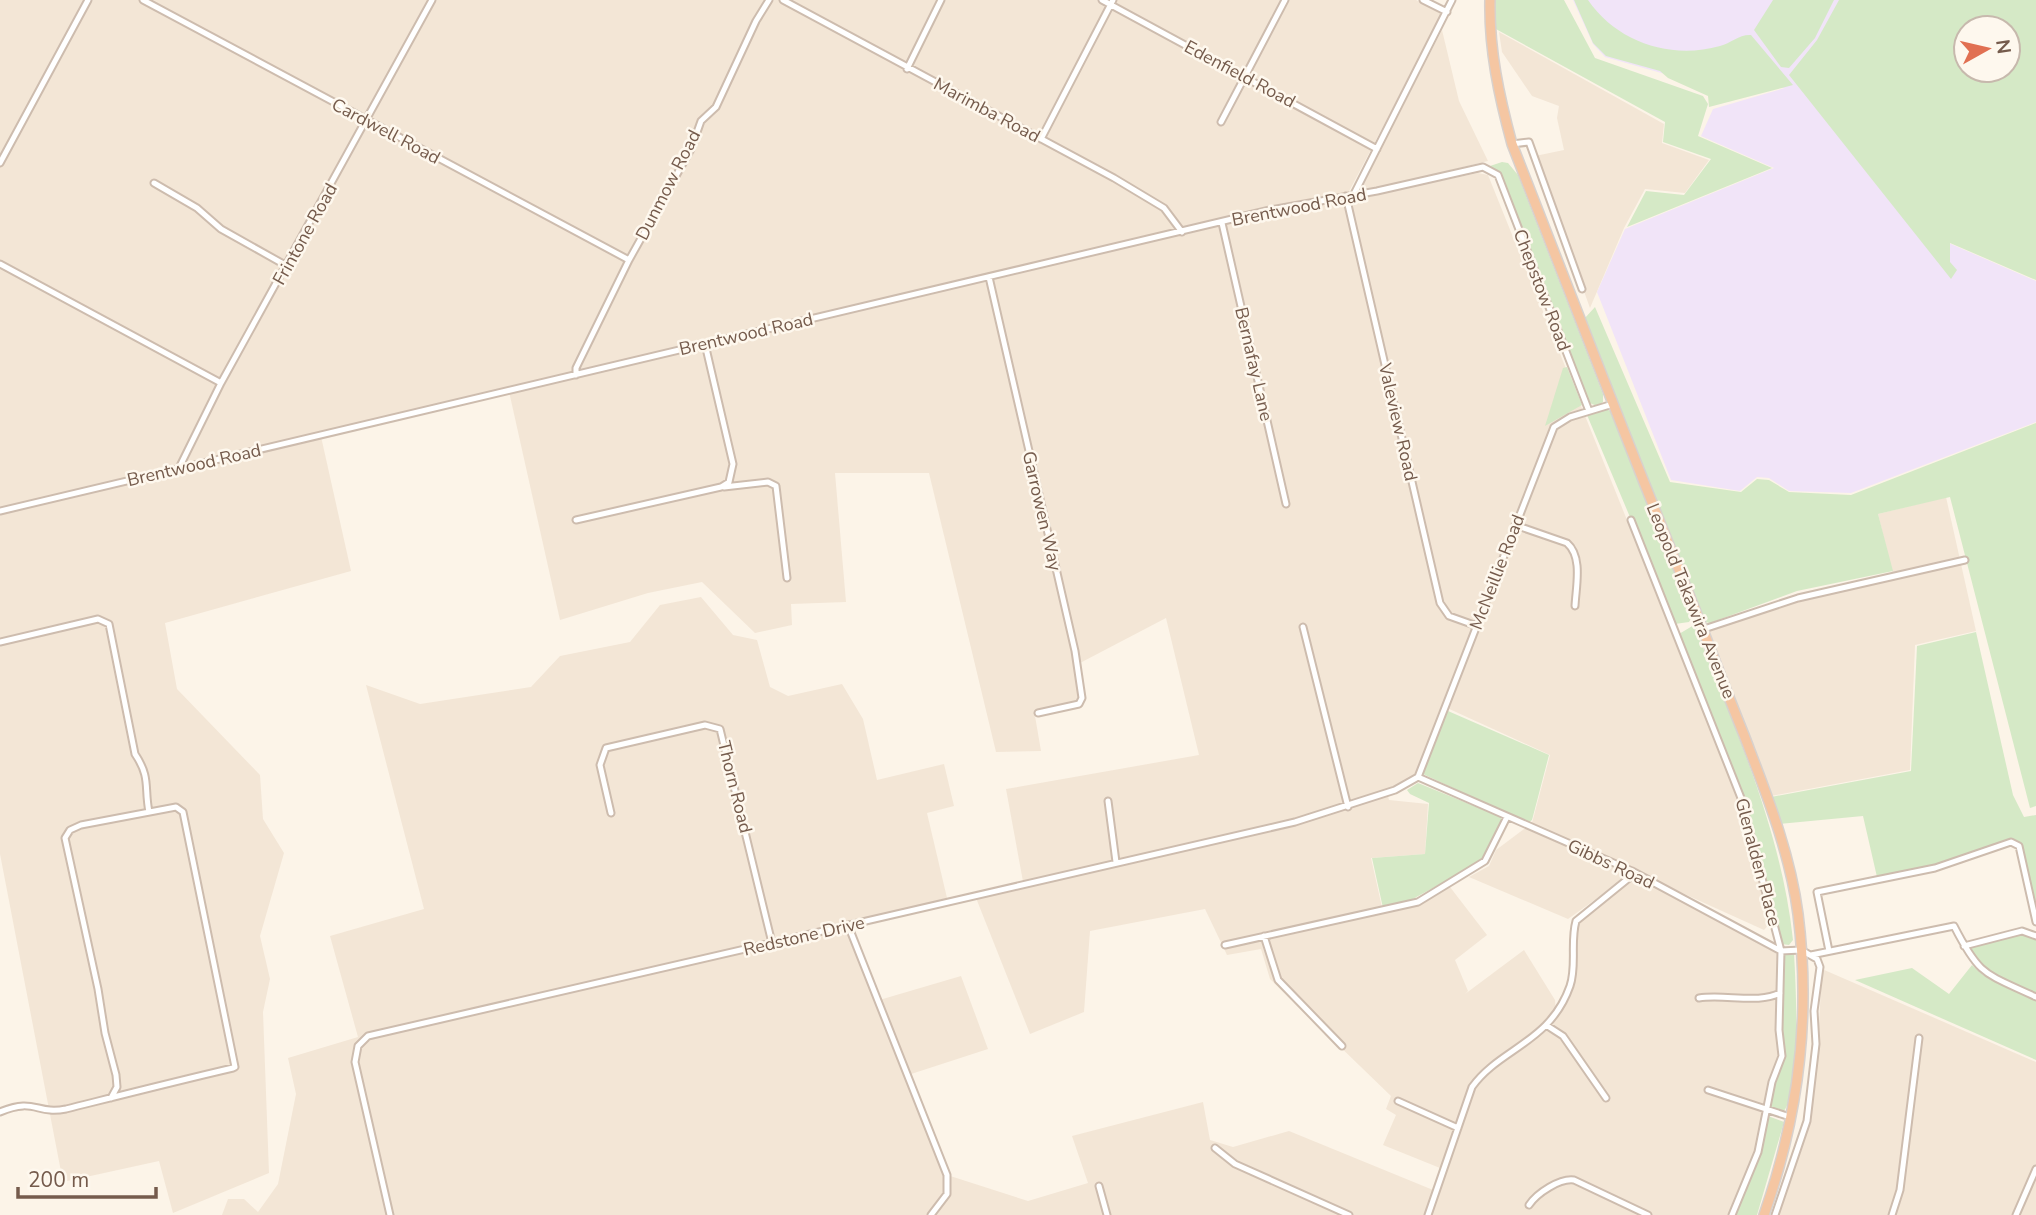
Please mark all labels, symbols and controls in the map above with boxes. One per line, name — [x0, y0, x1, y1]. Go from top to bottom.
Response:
north arrow — [1952, 14, 2022, 84]
street label: Edenfield Road — [1180, 35, 1300, 113]
text: N — [1989, 38, 2017, 56]
street label: Marimba Road — [929, 72, 1045, 148]
street label: Cardwell Road — [327, 92, 445, 170]
street label: Dunmow Road — [630, 126, 706, 244]
street label: Frintone Road — [267, 179, 343, 289]
street label: Brentwood Road — [1230, 182, 1368, 232]
street label: Chepstow Road — [1508, 226, 1576, 354]
street label: Bernafay Lane — [1229, 305, 1279, 423]
street label: Brentwood Road — [677, 307, 815, 361]
street label: Valeview Road — [1373, 360, 1423, 483]
street label: Brentwood Road — [125, 438, 263, 492]
street label: Garrowen Way — [1017, 449, 1068, 574]
street label: Leopold Takawira Avenue — [1641, 500, 1741, 702]
street label: McNeillie Road — [1464, 511, 1530, 633]
street label: Thorn Road — [712, 738, 758, 836]
street label: Glenalden Place — [1729, 795, 1787, 929]
street label: Gibbs Road — [1564, 833, 1658, 895]
street label: Redstone Drive — [741, 910, 867, 962]
scale bar — [18, 1156, 156, 1200]
text: 200 m — [28, 1166, 89, 1194]

